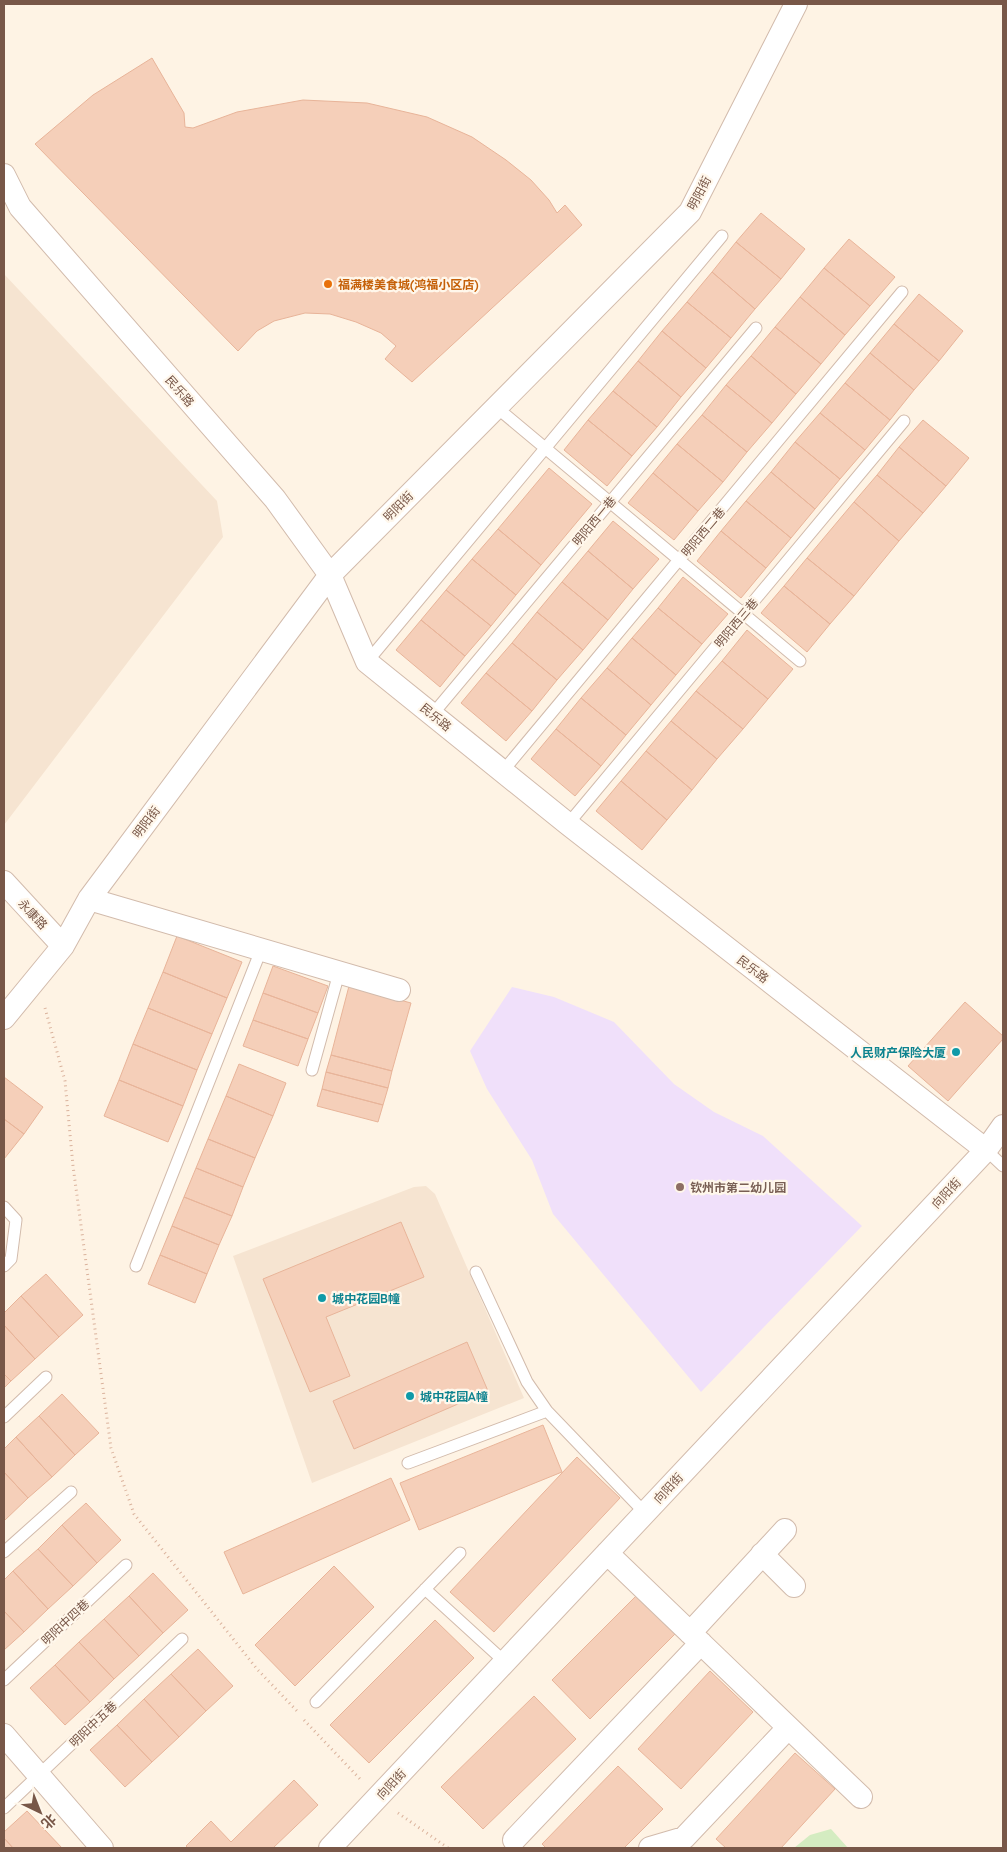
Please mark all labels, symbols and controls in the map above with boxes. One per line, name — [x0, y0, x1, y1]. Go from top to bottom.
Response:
street label: 明阳街 — [684, 174, 714, 212]
place label: 福满楼美食城(鸿福小区店) — [338, 277, 479, 292]
marker: 福满楼美食城(鸿福小区店) — [322, 278, 334, 290]
street label: 民乐路 — [163, 372, 197, 410]
street label: 明阳街 — [380, 488, 416, 524]
street label: 明阳西一巷 — [569, 493, 619, 549]
street label: 明阳西二巷 — [678, 504, 728, 560]
street label: 明阳西三巷 — [711, 595, 761, 651]
street label: 民乐路 — [417, 700, 455, 734]
street label: 明阳街 — [129, 803, 163, 841]
street label: 永康路 — [15, 896, 51, 932]
street label: 民乐路 — [734, 952, 772, 986]
place label: 人民财产保险大厦 — [850, 1045, 946, 1060]
marker: 人民财产保险大厦 — [950, 1046, 962, 1058]
street label: 向阳街 — [928, 1175, 964, 1211]
place label: 钦州市第二幼儿园 — [690, 1180, 786, 1195]
marker: 钦州市第二幼儿园 — [674, 1181, 686, 1193]
place label: 城中花园B幢 — [332, 1291, 400, 1306]
marker: 城中花园B幢 — [316, 1292, 328, 1304]
place label: 城中花园A幢 — [420, 1389, 488, 1404]
marker: 城中花园A幢 — [404, 1390, 416, 1402]
street label: 向阳街 — [650, 1470, 686, 1506]
street label: 明阳中四巷 — [38, 1596, 92, 1648]
street label: 明阳中五巷 — [66, 1698, 120, 1750]
street label: 向阳街 — [373, 1766, 409, 1802]
north arrow — [15, 1787, 65, 1837]
text: 北 — [38, 1810, 60, 1833]

